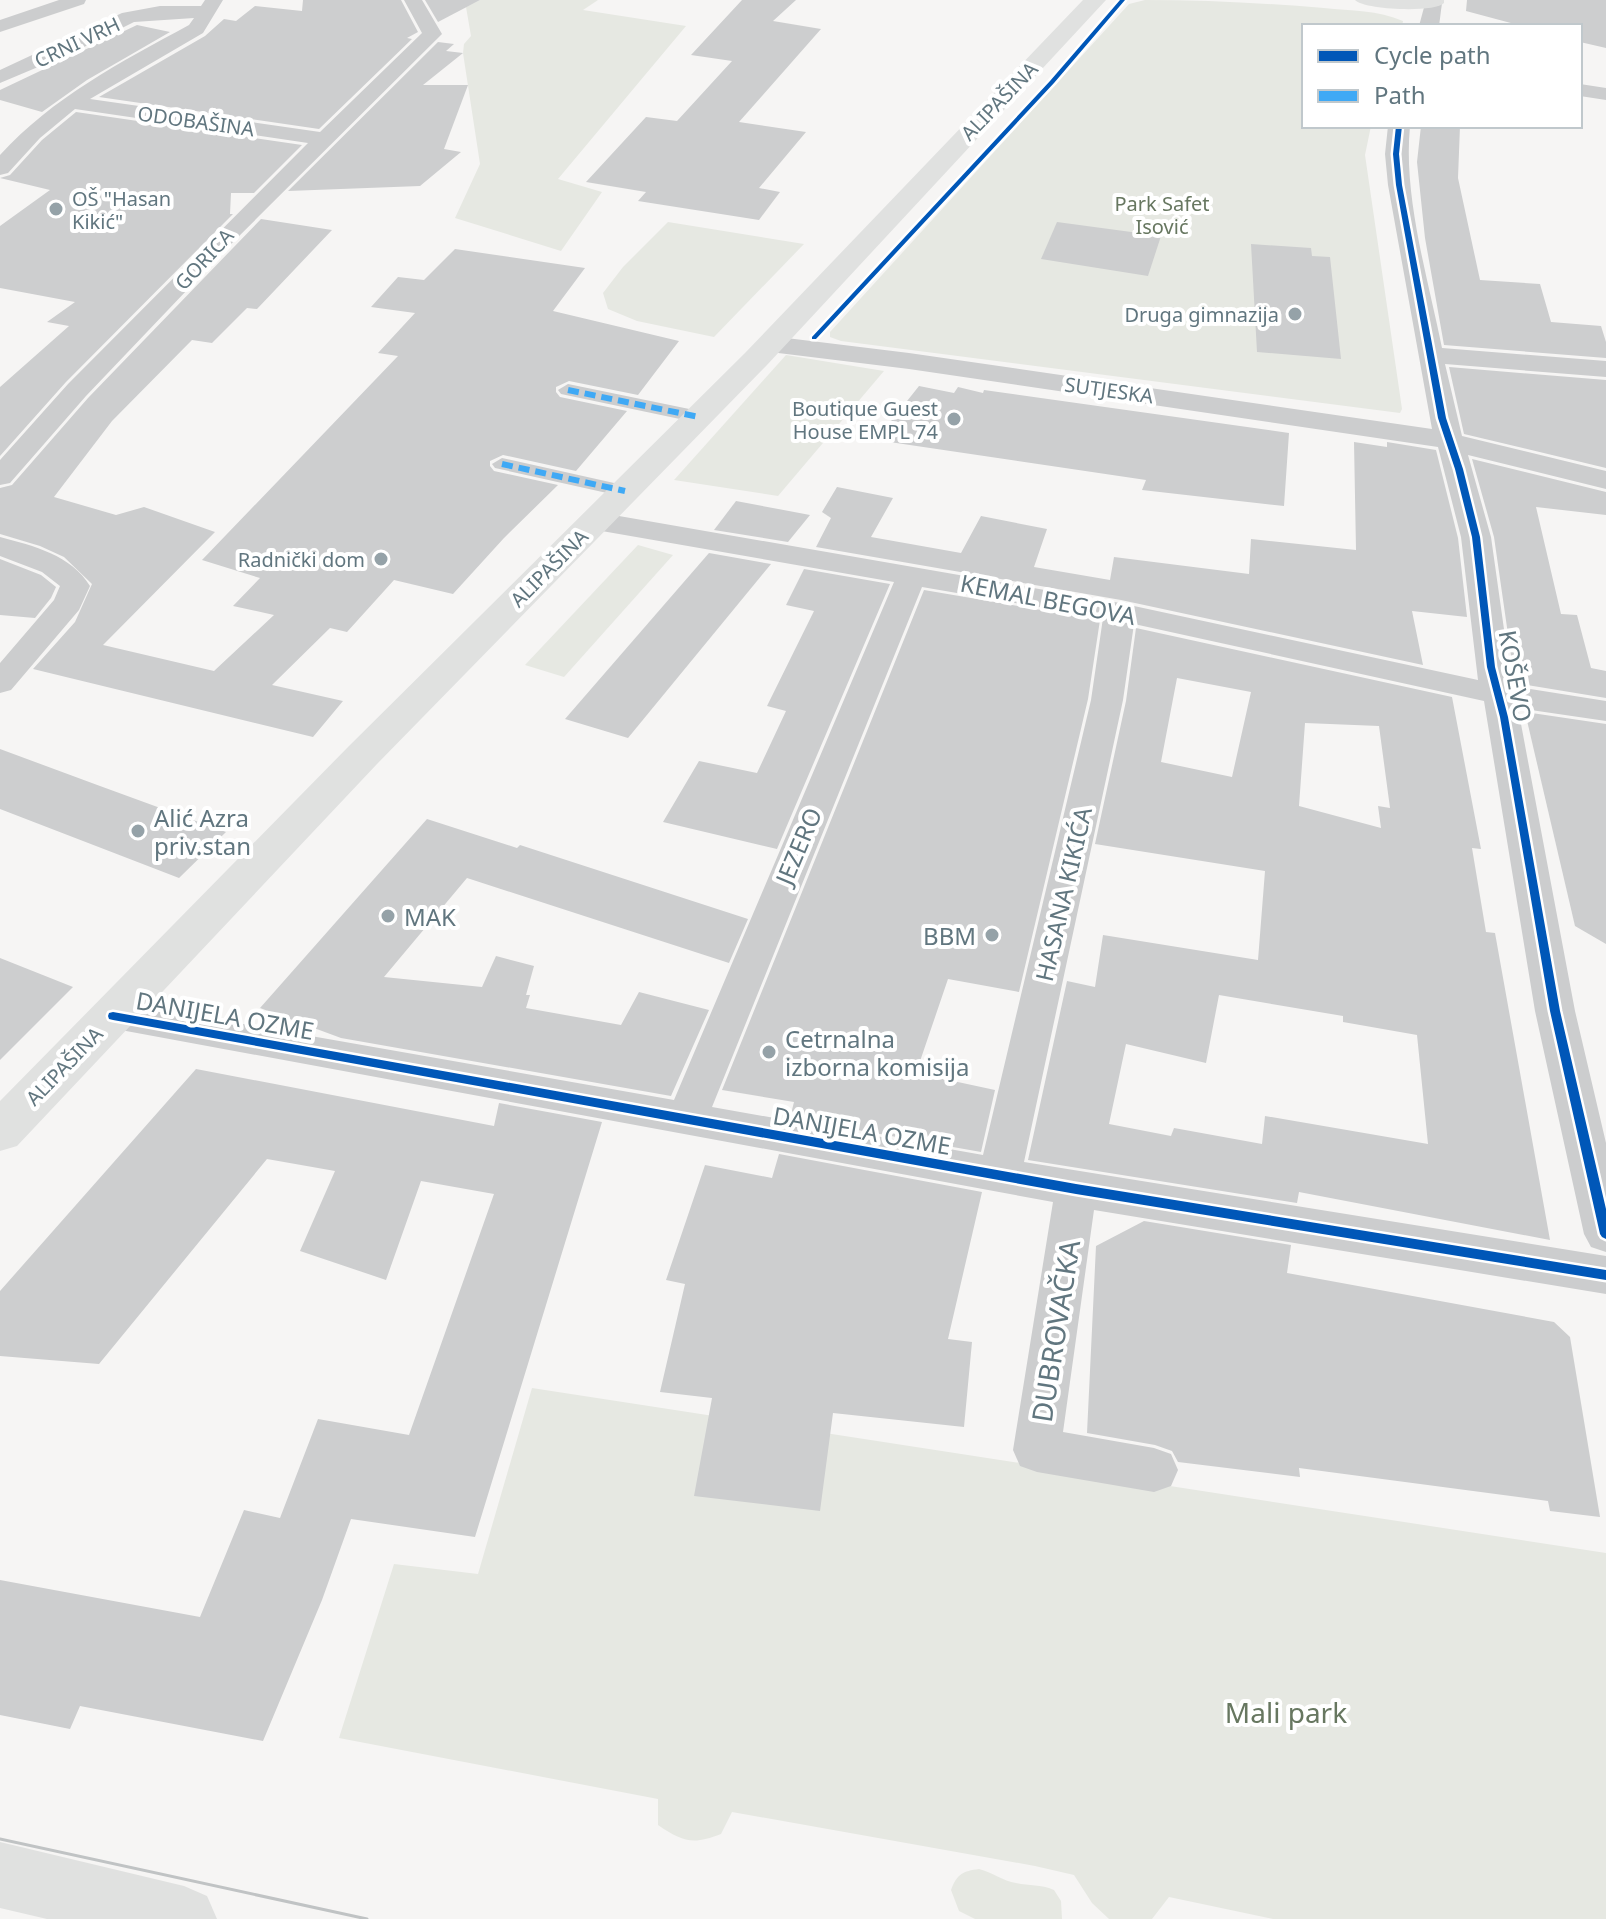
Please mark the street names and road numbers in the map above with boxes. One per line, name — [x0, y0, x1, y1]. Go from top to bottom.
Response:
street label: CRNI VRH — [30, 10, 124, 74]
street label: ALIPAŠINA — [955, 56, 1043, 146]
street label: ODOBAŠINA — [136, 99, 256, 143]
street label: GORICA — [169, 222, 240, 296]
street label: SUTJESKA — [1063, 370, 1155, 410]
street label: ALIPAŠINA — [504, 523, 594, 613]
street label: KEMAL BEGOVA — [958, 566, 1139, 632]
street label: KOŠEVO — [1492, 628, 1540, 724]
street label: JEZERO — [766, 802, 829, 891]
street label: HASANA KIKIĆA — [1027, 803, 1099, 984]
street label: DANIJELA OZME — [133, 983, 317, 1047]
street label: ALIPAŠINA — [20, 1021, 108, 1111]
street label: DANIJELA OZME — [770, 1098, 954, 1162]
street label: DUBROVAČKA — [1022, 1237, 1088, 1425]

